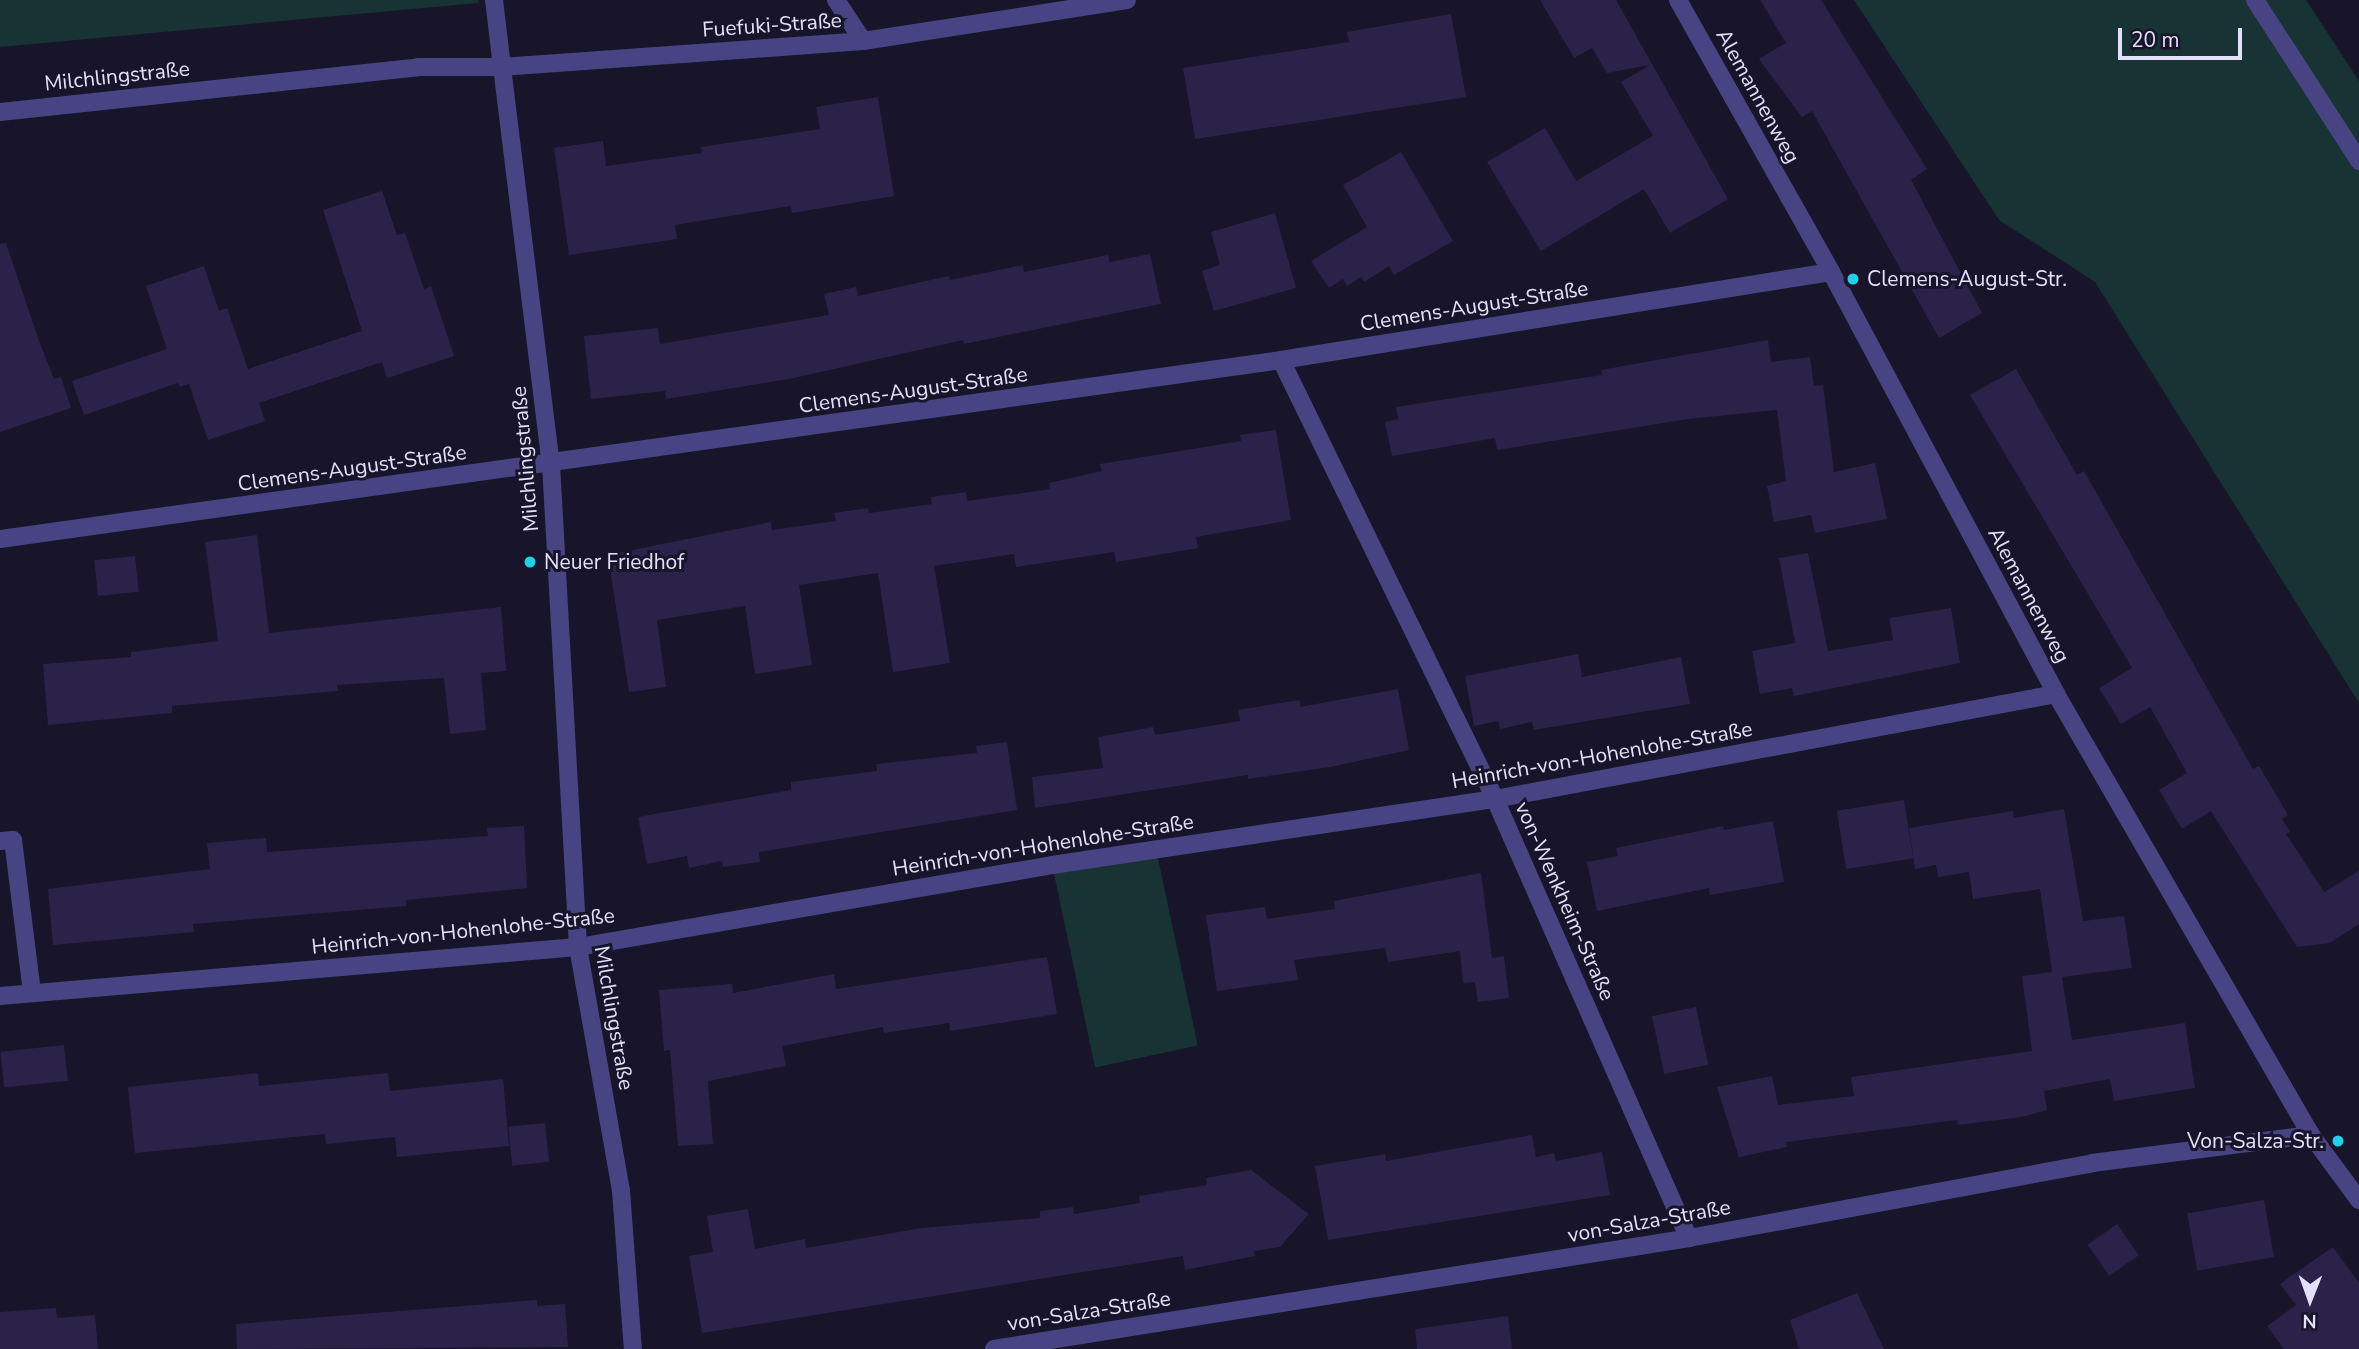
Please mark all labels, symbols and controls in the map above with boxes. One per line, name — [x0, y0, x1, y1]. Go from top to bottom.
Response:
street label: Fuefuki-Straße — [701, 8, 843, 42]
scale bar — [2121, 14, 2245, 58]
street label: Alemannenweg — [1711, 24, 1805, 168]
text: 20 m — [2131, 26, 2180, 54]
street label: Milchlingstraße — [43, 56, 191, 96]
place label: Clemens-August-Str. — [1867, 266, 2067, 292]
marker: Clemens-August-Str. — [1845, 271, 1861, 287]
street label: Clemens-August-Straße — [1358, 276, 1590, 336]
street label: Clemens-August-Straße — [797, 361, 1029, 419]
street label: Milchlingstraße — [506, 385, 544, 533]
street label: Clemens-August-Straße — [236, 439, 468, 497]
street label: Alemannenweg — [1983, 523, 2075, 667]
place label: Neuer Friedhof — [544, 549, 684, 575]
marker: Neuer Friedhof — [522, 554, 538, 570]
street label: Heinrich-von-Hohenlohe-Straße — [1450, 716, 1754, 794]
street label: von-Wenkheim-Straße — [1510, 798, 1620, 1004]
street label: Heinrich-von-Hohenlohe-Straße — [890, 809, 1196, 881]
street label: Heinrich-von-Hohenlohe-Straße — [310, 903, 616, 959]
street label: Milchlingstraße — [589, 944, 639, 1092]
place label: Von-Salza-Str. — [2187, 1128, 2324, 1154]
marker: Von-Salza-Str. — [2330, 1133, 2346, 1149]
street label: von-Salza-Straße — [1566, 1194, 1732, 1248]
north arrow — [2275, 1265, 2345, 1335]
street label: von-Salza-Straße — [1005, 1286, 1173, 1336]
text: N — [2302, 1308, 2317, 1334]

